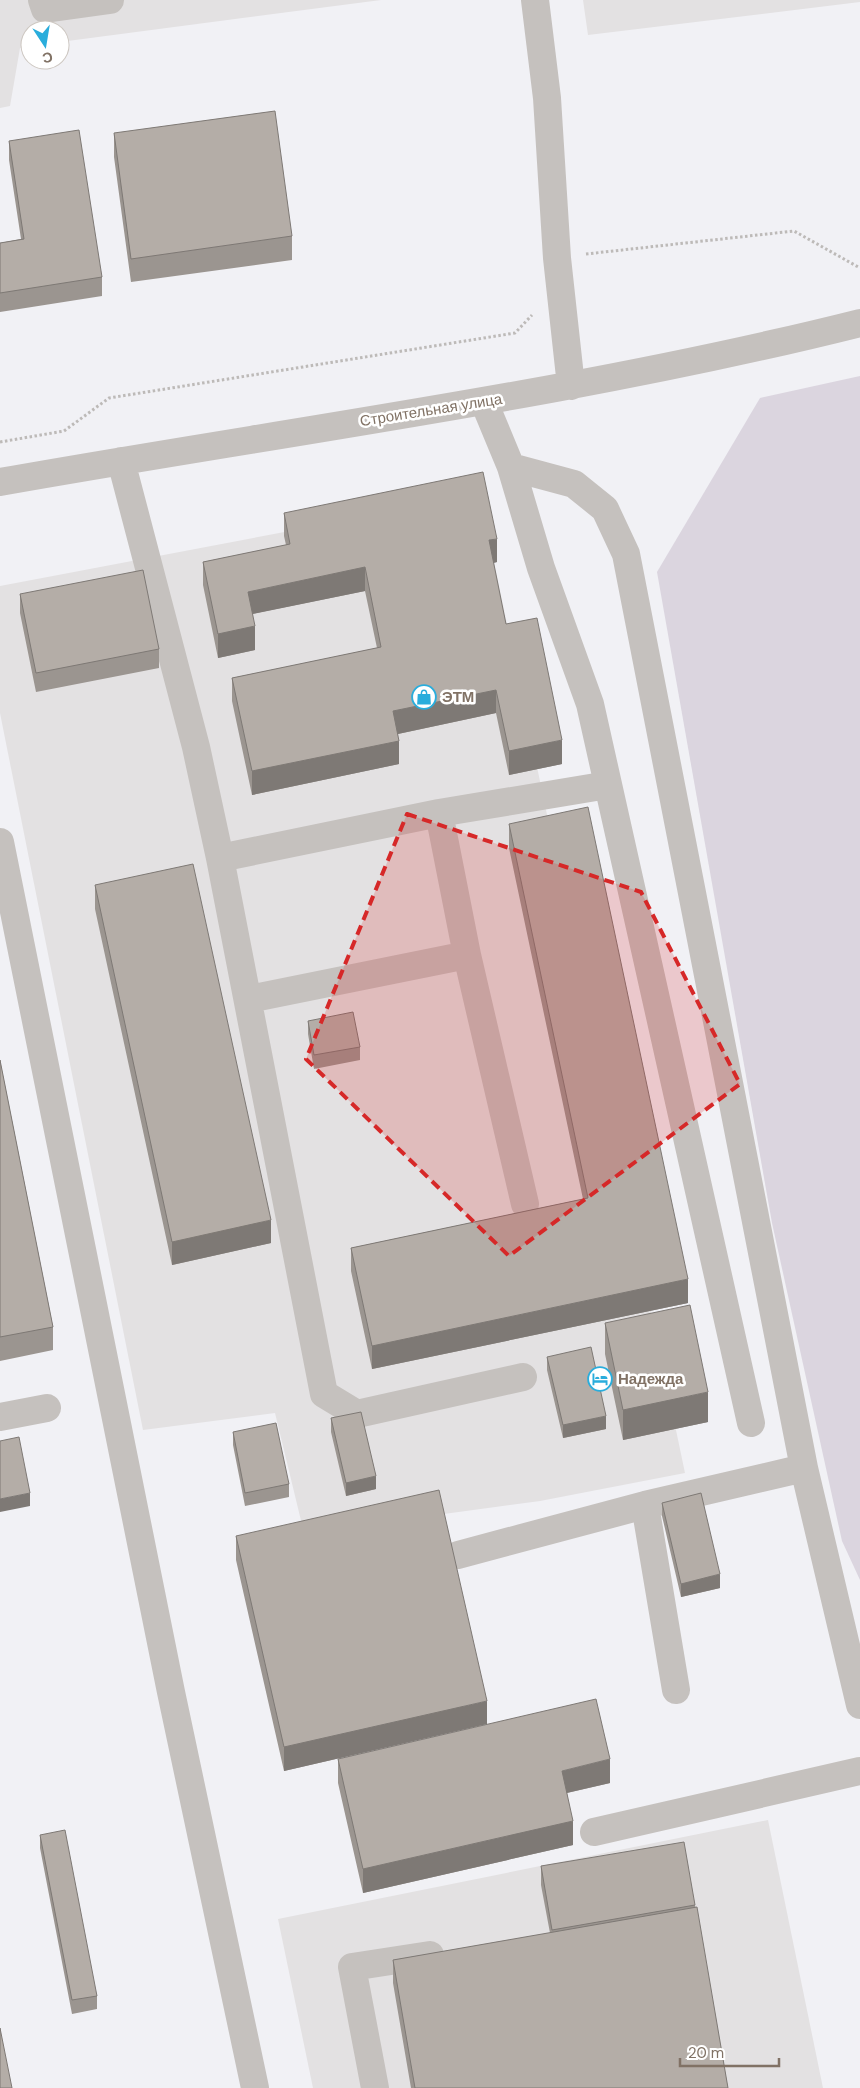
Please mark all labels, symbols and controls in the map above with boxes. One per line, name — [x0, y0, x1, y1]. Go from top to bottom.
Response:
north arrow — [20, 20, 70, 70]
text: С — [41, 48, 55, 68]
street label: Строительная улица — [358, 389, 504, 431]
shop icon: ЭТМ — [411, 684, 437, 710]
place label: ЭТМ — [442, 687, 474, 707]
hotel icon: Надежда — [587, 1366, 613, 1392]
place label: Надежда — [618, 1369, 684, 1389]
scale bar — [680, 2036, 779, 2068]
text: 20 m — [688, 2043, 724, 2063]

